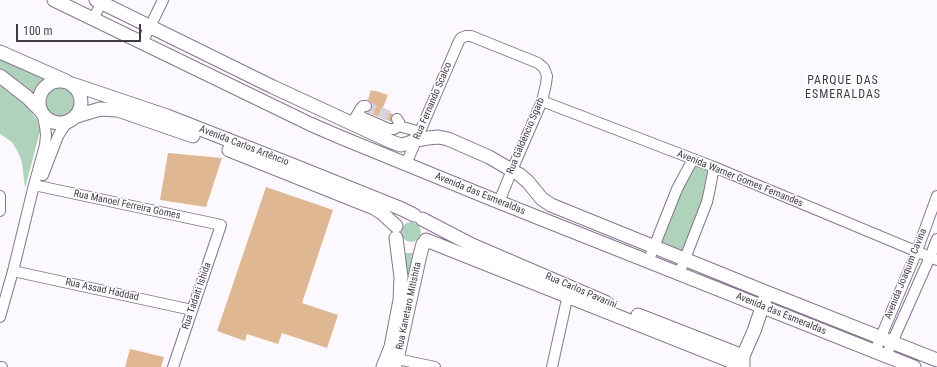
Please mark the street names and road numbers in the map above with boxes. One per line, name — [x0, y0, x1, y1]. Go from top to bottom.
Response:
street label: Rua Fernando Scalco — [411, 60, 455, 142]
street label: Rua Galdêncio Sgarb — [504, 96, 548, 176]
street label: Avenida Carlos Artêncio — [198, 123, 290, 169]
street label: Avenida Warner Gomes Fernandes — [675, 148, 805, 210]
street label: Avenida das Esmeraldas — [433, 170, 527, 218]
street label: Rua Manoel Ferreira Gomes — [73, 188, 181, 222]
street label: Avenida Joaquim Cavina — [882, 227, 930, 321]
street label: Rua Tadaiti Ishida — [180, 261, 214, 331]
street label: Rua Kanetaro Mitishita — [394, 261, 424, 351]
street label: Rua Carlos Pavarini — [543, 271, 619, 311]
street label: Rua Assad Haddad — [64, 276, 140, 304]
street label: Avenida das Esmeraldas — [734, 290, 828, 338]

